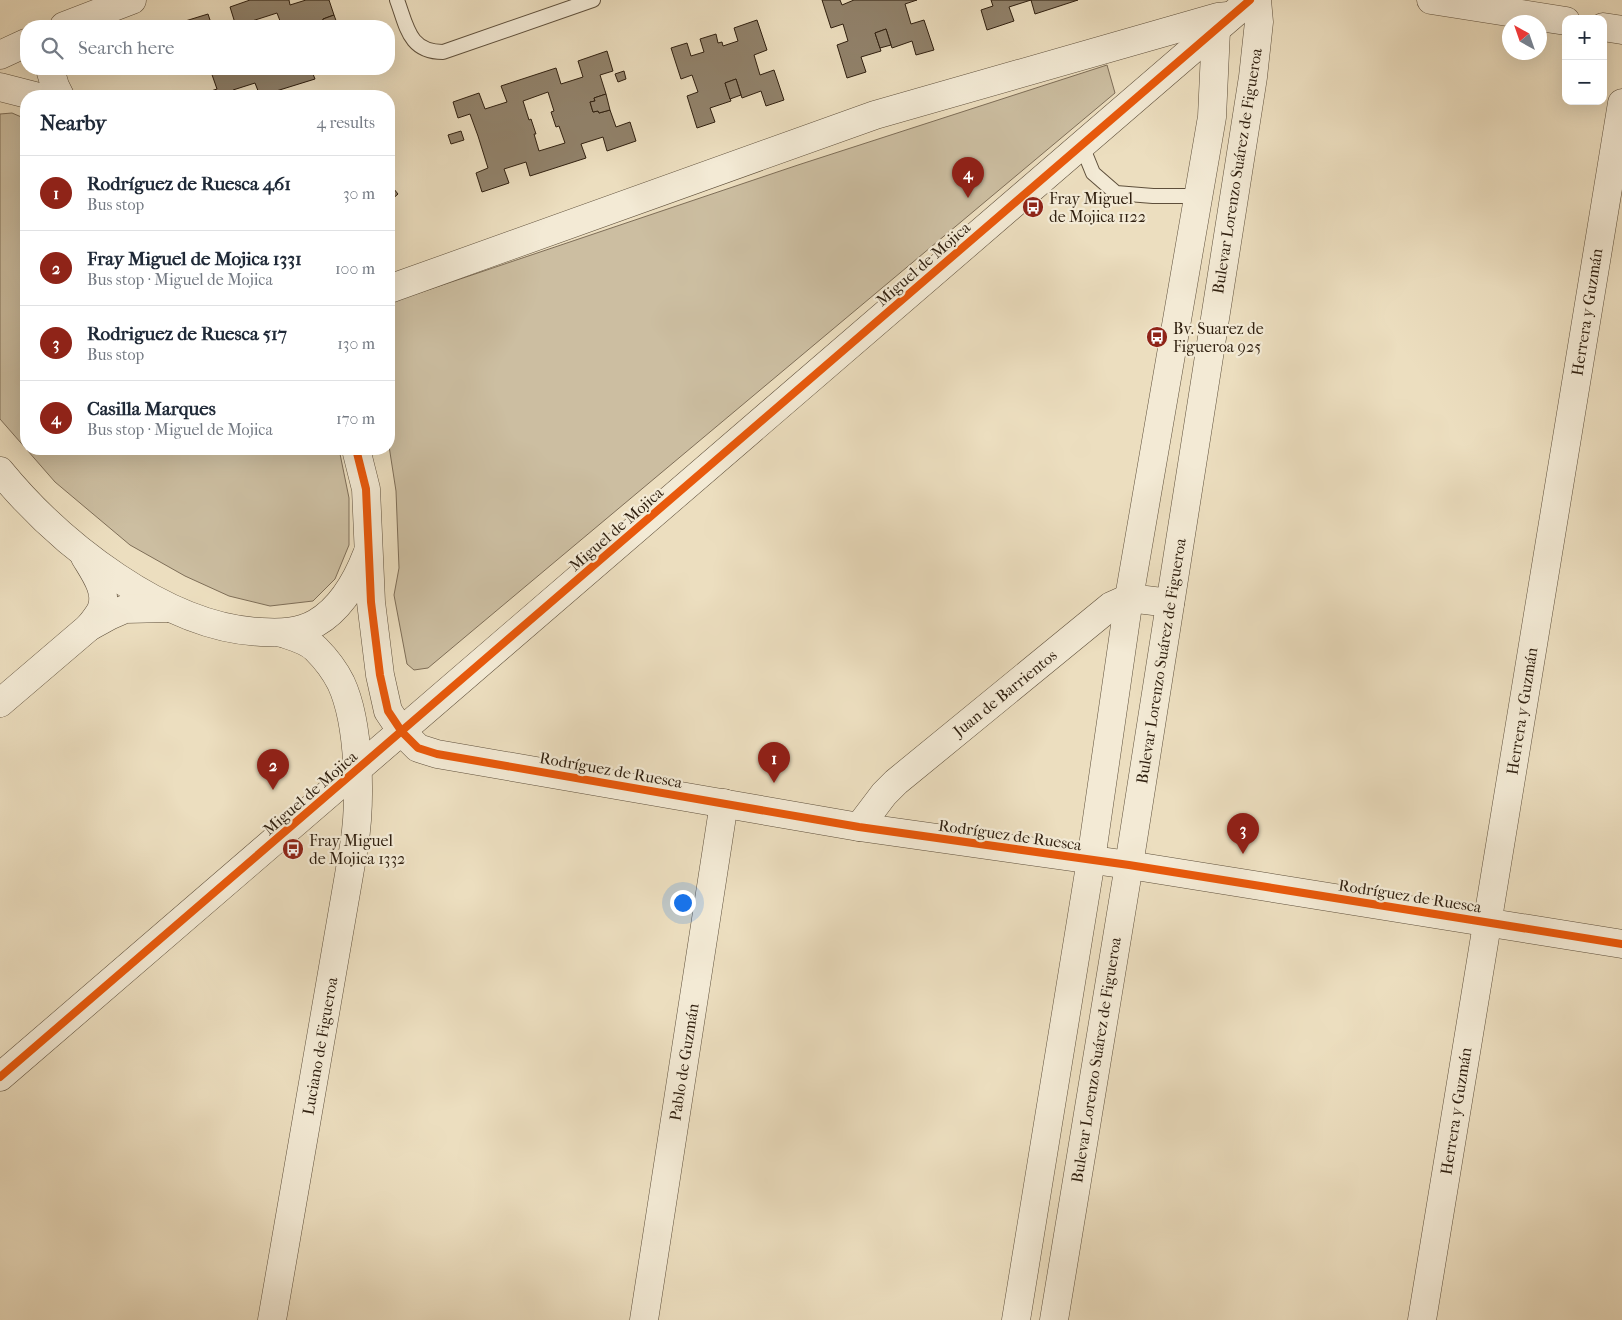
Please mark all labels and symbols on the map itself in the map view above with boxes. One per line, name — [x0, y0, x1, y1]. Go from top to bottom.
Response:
north arrow — [1502, 15, 1547, 60]
street label: Bulevar Lorenzo Suárez de Figueroa — [1208, 46, 1266, 295]
pin: 4 — [952, 157, 984, 198]
place label: Fray Miguel de Mojica 1122 — [1049, 189, 1146, 226]
bus stop icon: Fray Miguel de Mojica 1122 — [1021, 195, 1045, 219]
street label: Miguel de Mojica — [872, 218, 974, 310]
street label: Herrera y Guzmán — [1568, 246, 1607, 377]
place label: Bv. Suarez de Figueroa 925 — [1173, 319, 1264, 356]
bus stop icon: Bv. Suarez de Figueroa 925 — [1145, 325, 1169, 349]
street label: Miguel de Mojica — [565, 483, 667, 575]
street label: Bulevar Lorenzo Suárez de Figueroa — [1132, 536, 1190, 785]
street label: Juan de Barrientos — [948, 645, 1061, 742]
street label: Herrera y Guzmán — [1503, 645, 1542, 776]
pin: 1 — [758, 742, 790, 783]
street label: Miguel de Mojica — [259, 747, 361, 839]
street label: Rodríguez de Ruesca — [538, 748, 684, 792]
pin: 2 — [257, 749, 289, 790]
pin: 3 — [1227, 813, 1259, 854]
street label: Rodríguez de Ruesca — [937, 816, 1084, 855]
place label: Fray Miguel de Mojica 1332 — [309, 831, 405, 868]
bus stop icon: Fray Miguel de Mojica 1332 — [281, 837, 305, 861]
street label: Rodríguez de Ruesca — [1337, 875, 1483, 917]
your location — [670, 890, 696, 916]
street label: Bulevar Lorenzo Suárez de Figueroa — [1067, 935, 1125, 1184]
street label: Luciano de Figueroa — [299, 975, 342, 1116]
street label: Pablo de Guzmán — [665, 1001, 703, 1122]
street label: Herrera y Guzmán — [1437, 1045, 1476, 1176]

